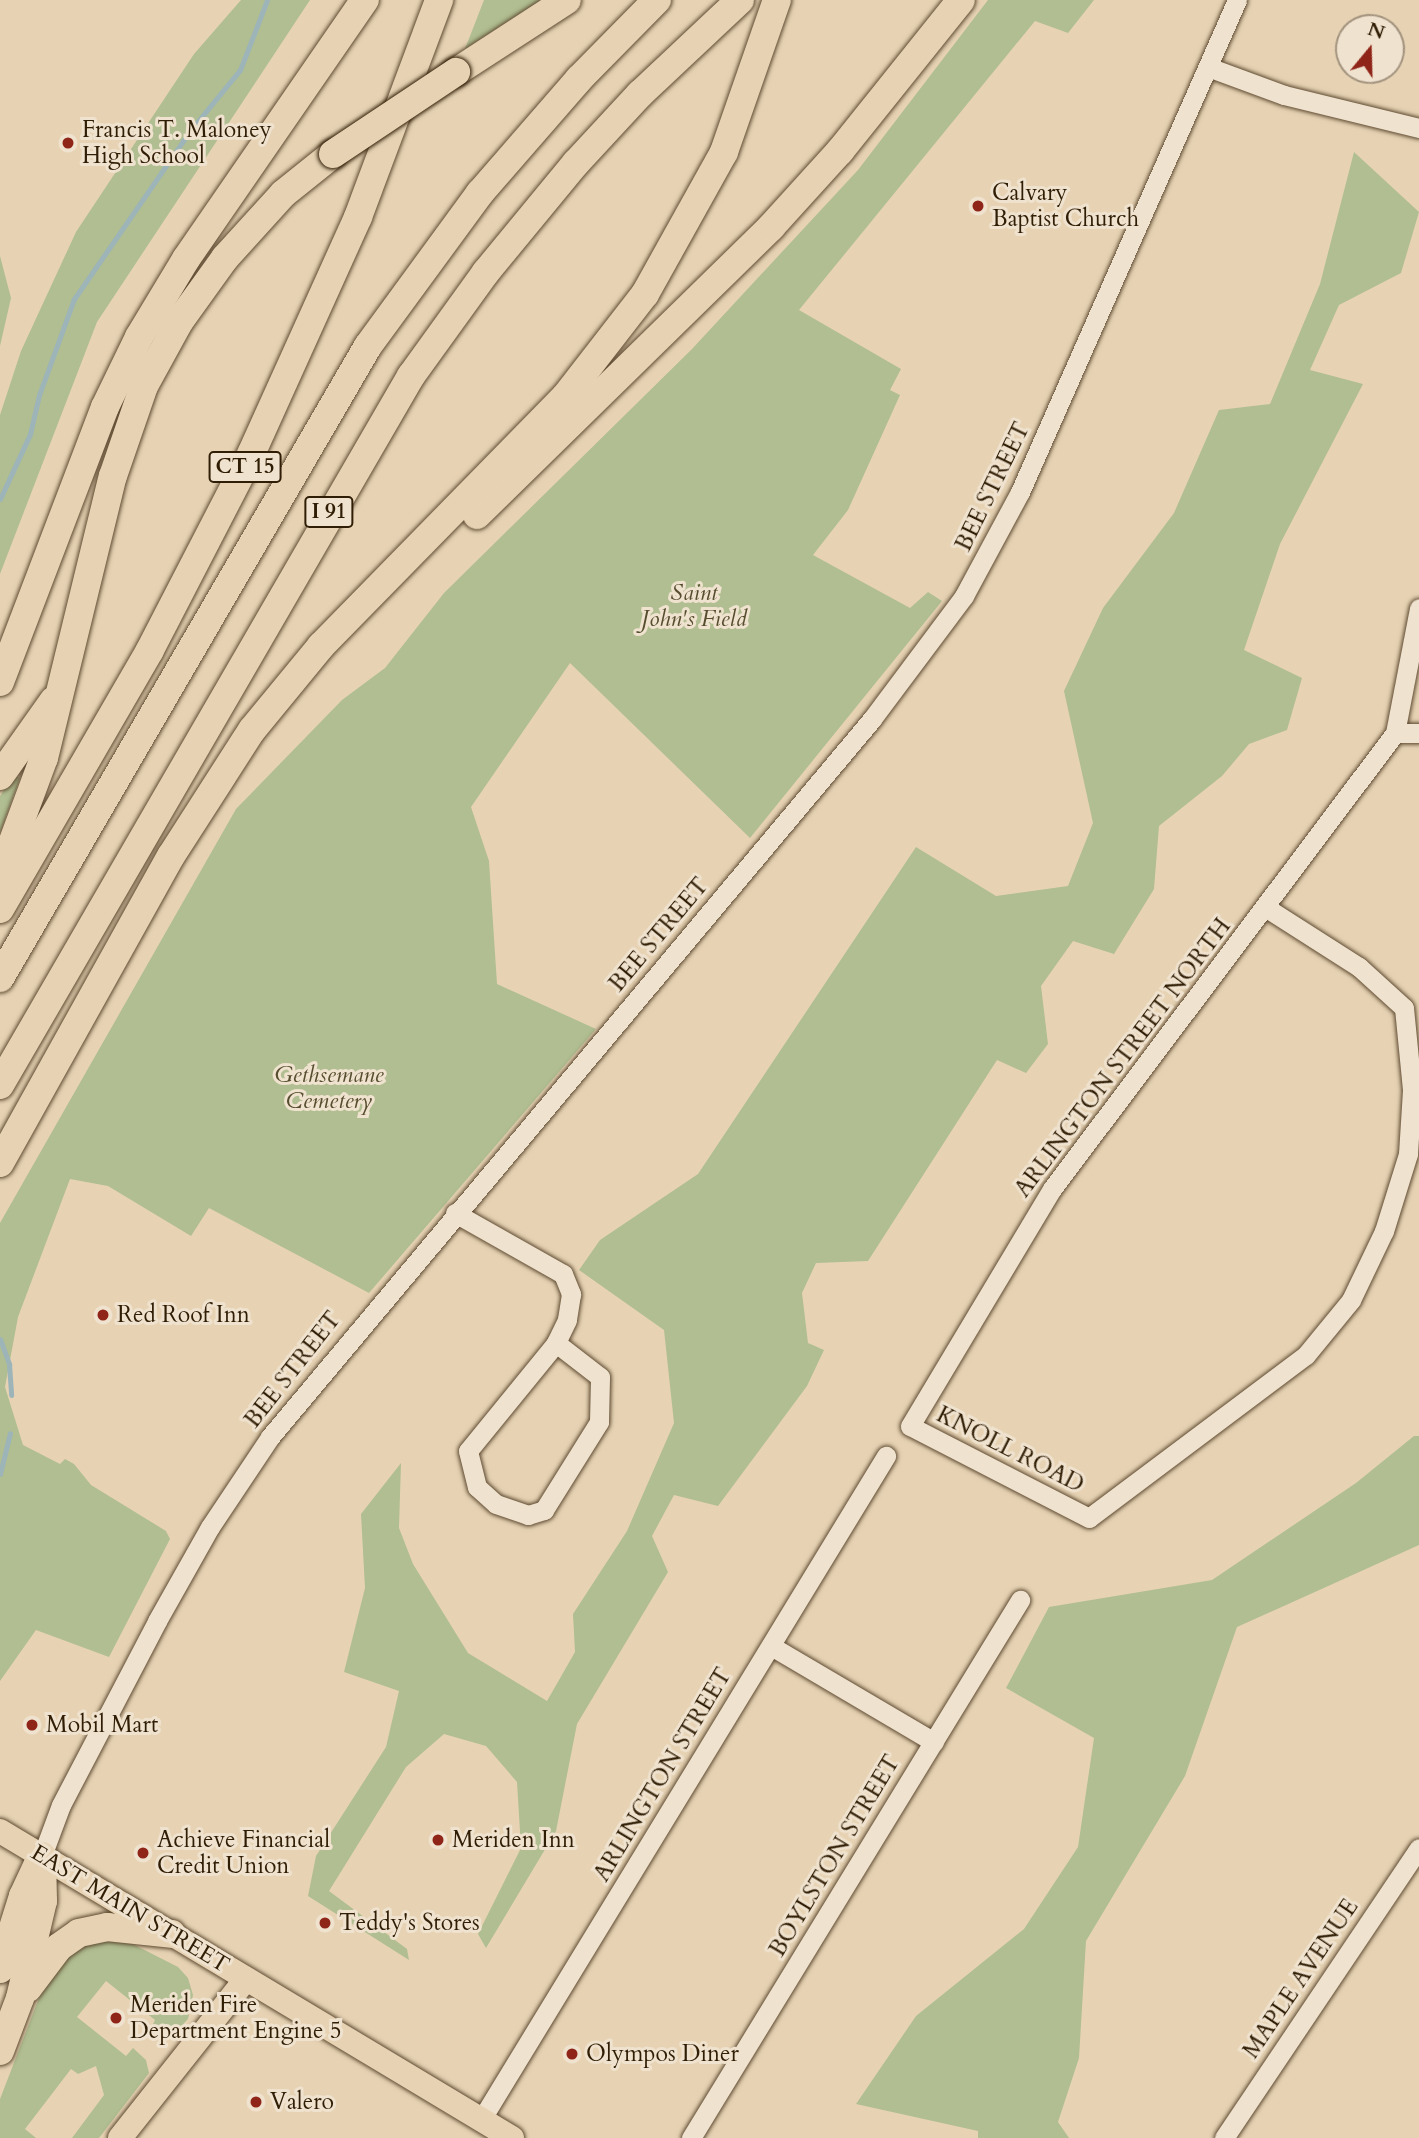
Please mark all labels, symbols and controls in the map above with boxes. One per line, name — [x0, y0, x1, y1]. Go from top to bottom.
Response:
north arrow — [1335, 14, 1405, 84]
text: N — [1364, 16, 1388, 46]
place label: Francis T. Maloney High School — [82, 116, 272, 170]
marker: Francis T. Maloney High School — [60, 135, 76, 151]
place label: Calvary Baptist Church — [992, 179, 1139, 233]
marker: Calvary Baptist Church — [970, 198, 986, 214]
street label: BEE STREET — [950, 418, 1036, 556]
road number: CT 15 — [208, 449, 282, 484]
road number: I 91 — [303, 494, 355, 530]
park label: Saint John's Field — [641, 579, 747, 633]
street label: BEE STREET — [604, 873, 714, 997]
street label: ARLINGTON STREET NORTH — [1009, 913, 1237, 1203]
park label: Gethsemane Cemetery — [274, 1061, 384, 1115]
place label: Red Roof Inn — [117, 1301, 250, 1329]
street label: BEE STREET — [239, 1306, 347, 1434]
marker: Red Roof Inn — [95, 1307, 111, 1323]
street label: KNOLL ROAD — [932, 1401, 1088, 1499]
street label: ARLINGTON STREET — [588, 1663, 738, 1887]
place label: Mobil Mart — [46, 1711, 158, 1739]
marker: Mobil Mart — [24, 1717, 40, 1733]
street label: BOYLSTON STREET — [764, 1750, 906, 1962]
place label: Achieve Financial Credit Union — [157, 1826, 330, 1880]
place label: Meriden Inn — [452, 1826, 575, 1854]
marker: Meriden Inn — [430, 1832, 446, 1848]
street label: EAST MAIN STREET — [26, 1839, 234, 1979]
marker: Achieve Financial Credit Union — [135, 1845, 151, 1861]
street label: MAPLE AVENUE — [1238, 1894, 1364, 2064]
place label: Teddy's Stores — [339, 1909, 480, 1937]
marker: Teddy's Stores — [317, 1915, 333, 1931]
place label: Meriden Fire Department Engine 5 — [130, 1991, 341, 2045]
marker: Meriden Fire Department Engine 5 — [108, 2010, 124, 2026]
place label: Olympos Diner — [586, 2040, 739, 2068]
marker: Olympos Diner — [564, 2046, 580, 2062]
place label: Valero — [270, 2088, 334, 2116]
marker: Valero — [248, 2094, 264, 2110]

